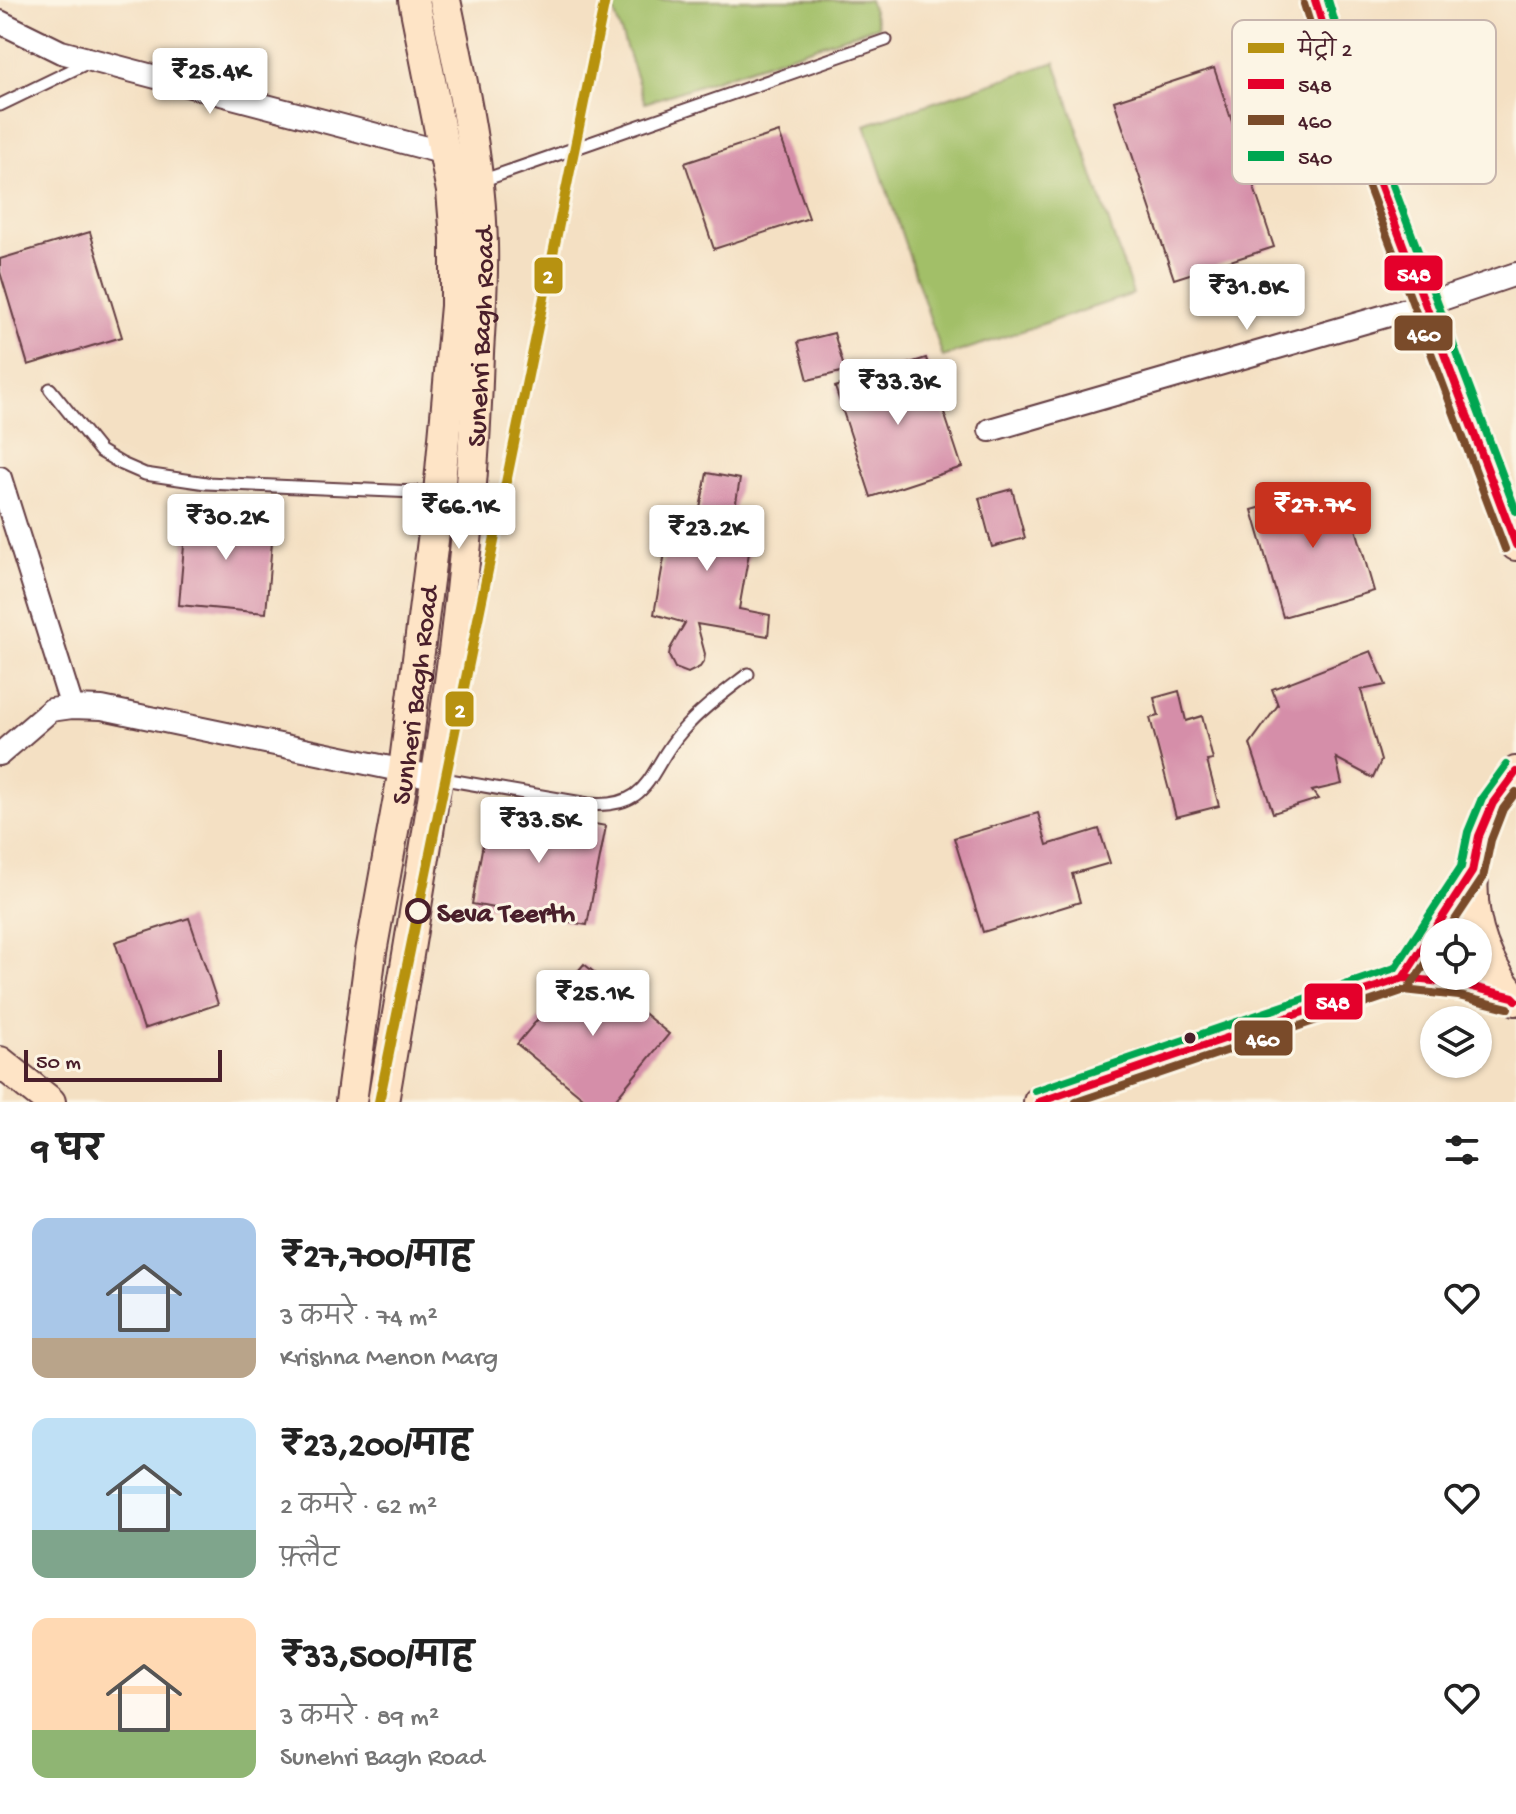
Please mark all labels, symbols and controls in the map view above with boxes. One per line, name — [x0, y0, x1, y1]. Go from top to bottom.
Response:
legend — [1232, 20, 1496, 184]
text: मेट्रो 2 — [1297, 30, 1353, 65]
pin: ₹25.4K — [145, 48, 275, 116]
text: ₹25.4K — [170, 58, 250, 89]
text: 548 — [1298, 75, 1332, 101]
text: 460 — [1298, 111, 1332, 137]
text: 540 — [1298, 147, 1332, 173]
street label: Sunehri Bagh Road — [462, 223, 503, 448]
line badge: 548 — [1383, 254, 1444, 292]
line badge: 2 — [533, 256, 564, 295]
pin: ₹31.8K — [1182, 264, 1312, 332]
text: 548 — [1397, 264, 1431, 290]
text: 2 — [543, 266, 554, 292]
text: ₹31.8K — [1208, 274, 1286, 305]
line badge: 460 — [1393, 314, 1454, 352]
text: 460 — [1406, 324, 1442, 350]
pin: ₹33.3K — [833, 359, 963, 427]
text: ₹33.3K — [858, 369, 938, 400]
pin: ₹27.7K — [1248, 482, 1378, 550]
pin: ₹66.1K — [394, 483, 524, 551]
text: ₹27.7K — [1273, 492, 1353, 523]
text: ₹66.1K — [420, 493, 498, 524]
pin: ₹30.2K — [161, 494, 291, 562]
text: ₹30.2K — [185, 504, 267, 535]
pin: ₹23.2K — [642, 505, 772, 573]
text: ₹23.2K — [667, 515, 747, 546]
street label: Sunheri Bagh Road — [386, 582, 448, 808]
line badge: 2 — [444, 690, 475, 728]
text: 2 — [455, 700, 466, 726]
pin: ₹33.5K — [474, 797, 604, 865]
text: ₹33.5K — [499, 807, 579, 838]
marker: Seva Teerth — [406, 899, 430, 923]
place label: Seva Teerth — [437, 899, 575, 932]
map controls — [1420, 918, 1492, 1078]
button: locate — [1420, 918, 1492, 990]
pin: ₹25.1K — [528, 970, 658, 1038]
text: ₹25.1K — [554, 980, 632, 1011]
line badge: 548 — [1303, 982, 1364, 1021]
text: 548 — [1316, 992, 1350, 1018]
button: layers — [1420, 1006, 1492, 1078]
line badge: 460 — [1233, 1019, 1294, 1057]
text: 460 — [1245, 1029, 1281, 1055]
unlabelled marker — [1182, 1030, 1198, 1046]
scale bar — [24, 1046, 222, 1082]
text: 50 m — [36, 1051, 81, 1077]
icon: filters — [1440, 1128, 1484, 1172]
text: 9 घर — [32, 1133, 102, 1173]
text: ₹27,700/माह — [280, 1239, 473, 1279]
icon: home — [96, 1250, 192, 1346]
icon: heart — [1440, 1276, 1484, 1320]
text: 3 कमरे · 74 m² — [280, 1304, 438, 1335]
text: Krishna Menon Marg — [280, 1344, 498, 1375]
text: ₹23,200/माह — [280, 1428, 472, 1468]
icon: home — [96, 1450, 192, 1546]
icon: heart — [1440, 1476, 1484, 1520]
text: 2 कमरे · 62 m² — [280, 1493, 437, 1524]
text: फ़्लैट — [280, 1546, 339, 1577]
text: ₹33,500/माह — [280, 1639, 474, 1679]
icon: home — [96, 1650, 192, 1746]
icon: heart — [1440, 1676, 1484, 1720]
text: 3 कमरे · 89 m² — [280, 1704, 439, 1735]
text: Sunehri Bagh Road — [280, 1744, 484, 1775]

